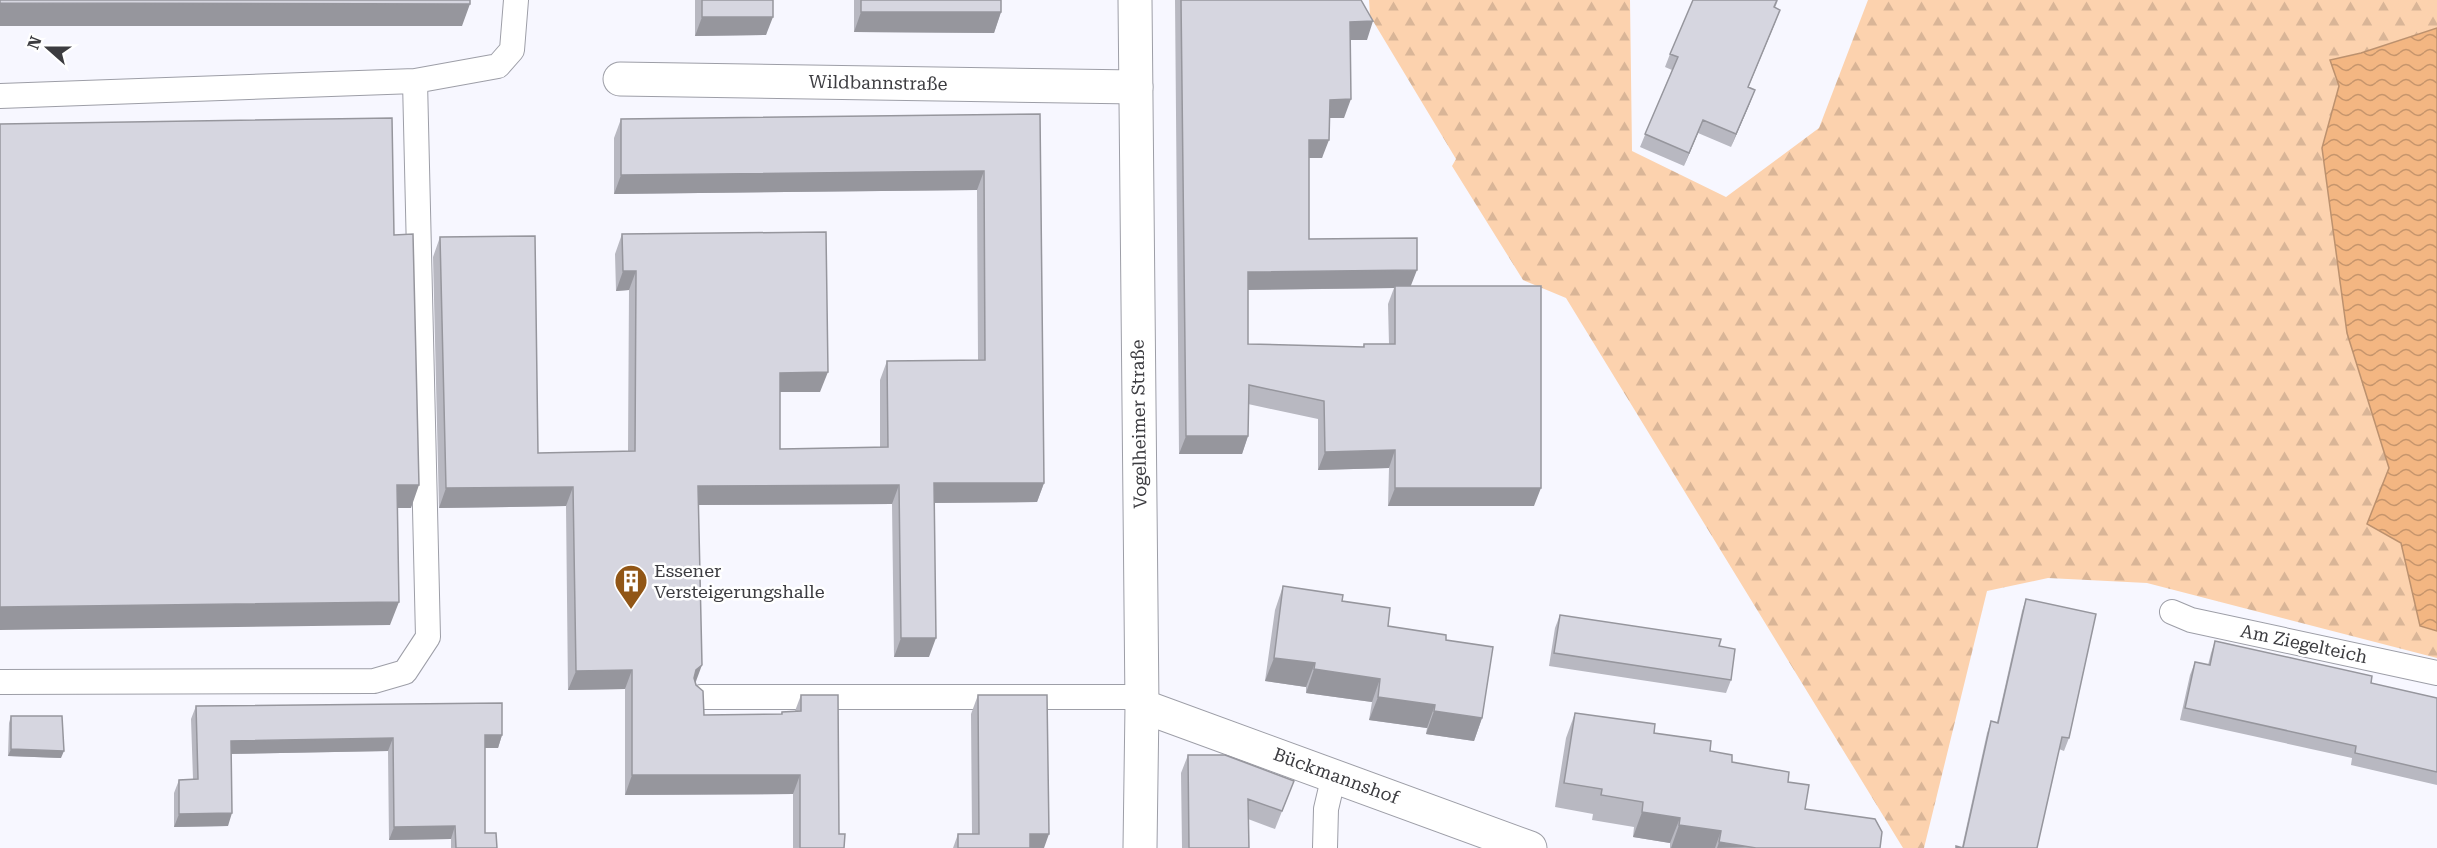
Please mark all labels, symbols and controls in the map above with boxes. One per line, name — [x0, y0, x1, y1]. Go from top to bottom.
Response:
north arrow — [18, 18, 78, 78]
text: N — [23, 34, 46, 52]
street label: Wildbannstraße — [808, 71, 948, 94]
street label: Vogelheimer Straße — [1127, 339, 1150, 509]
place label: Essener Versteigerungshalle — [654, 560, 825, 602]
building icon: Essener Versteigerungshalle — [613, 563, 649, 610]
street label: Am Ziegelteich — [2239, 620, 2370, 667]
street label: Bückmannshof — [1271, 743, 1403, 808]

